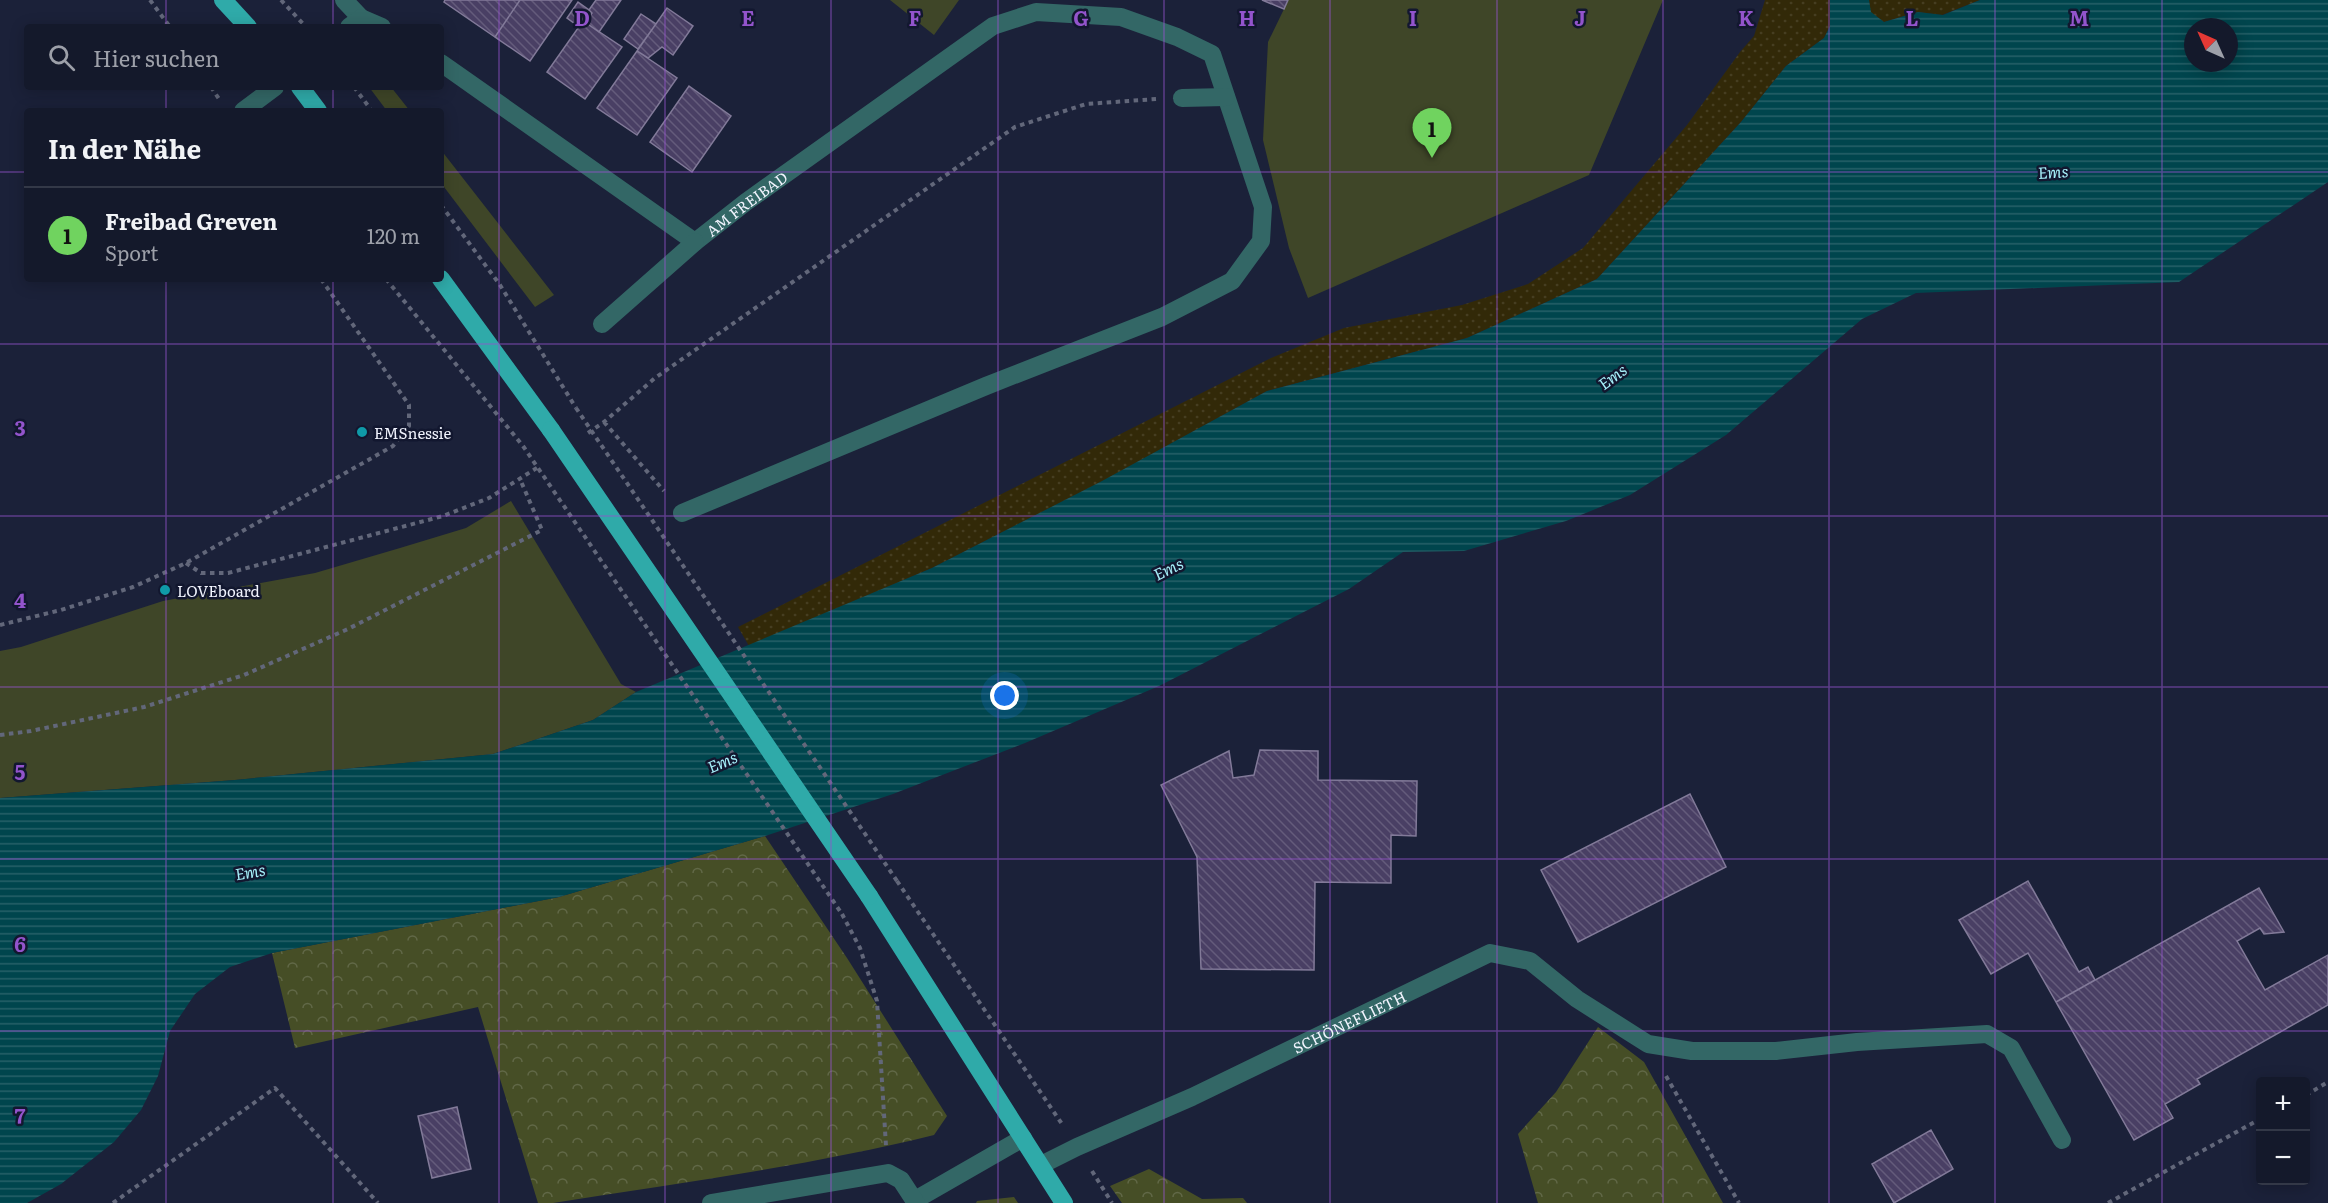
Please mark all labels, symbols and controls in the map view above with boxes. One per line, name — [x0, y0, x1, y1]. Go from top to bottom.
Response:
text: D — [574, 2, 590, 32]
text: E — [741, 2, 755, 32]
text: F — [909, 2, 922, 32]
text: G — [1073, 2, 1089, 32]
text: H — [1239, 2, 1255, 32]
text: I — [1409, 2, 1417, 32]
text: J — [1574, 2, 1586, 32]
text: K — [1738, 2, 1754, 32]
text: L — [1906, 2, 1919, 32]
text: M — [2069, 2, 2089, 32]
north arrow — [2184, 18, 2238, 72]
search box — [24, 24, 444, 90]
icon: search — [45, 41, 78, 74]
text: Hier suchen — [93, 41, 220, 74]
pin: 1 — [1412, 108, 1452, 158]
text: In der Nähe — [48, 128, 201, 167]
water label: Ems — [2037, 158, 2069, 184]
street label: AM FREIBAD — [700, 165, 792, 241]
text: Freibad Greven — [105, 204, 278, 237]
text: 1 — [63, 220, 72, 250]
text: 120 m — [367, 220, 420, 250]
text: Sport — [105, 237, 158, 267]
water label: Ems — [1593, 357, 1631, 395]
text: 3 — [14, 412, 26, 442]
place label: EMSnessie — [374, 421, 452, 444]
marker: EMSnessie — [355, 425, 369, 439]
water label: Ems — [1149, 551, 1187, 585]
place label: LOVEboard — [177, 579, 260, 602]
marker: LOVEboard — [158, 583, 172, 597]
text: 4 — [14, 584, 26, 614]
your location — [990, 681, 1019, 710]
water label: Ems — [703, 744, 741, 778]
text: 5 — [15, 756, 26, 786]
water label: Ems — [233, 857, 267, 885]
text: 6 — [14, 928, 26, 958]
street label: SCHÖNEFLIETH — [1288, 984, 1409, 1058]
map controls — [2256, 1077, 2310, 1185]
button: + — [2256, 1077, 2310, 1131]
text: 7 — [15, 1100, 26, 1130]
button: − — [2256, 1131, 2310, 1185]

